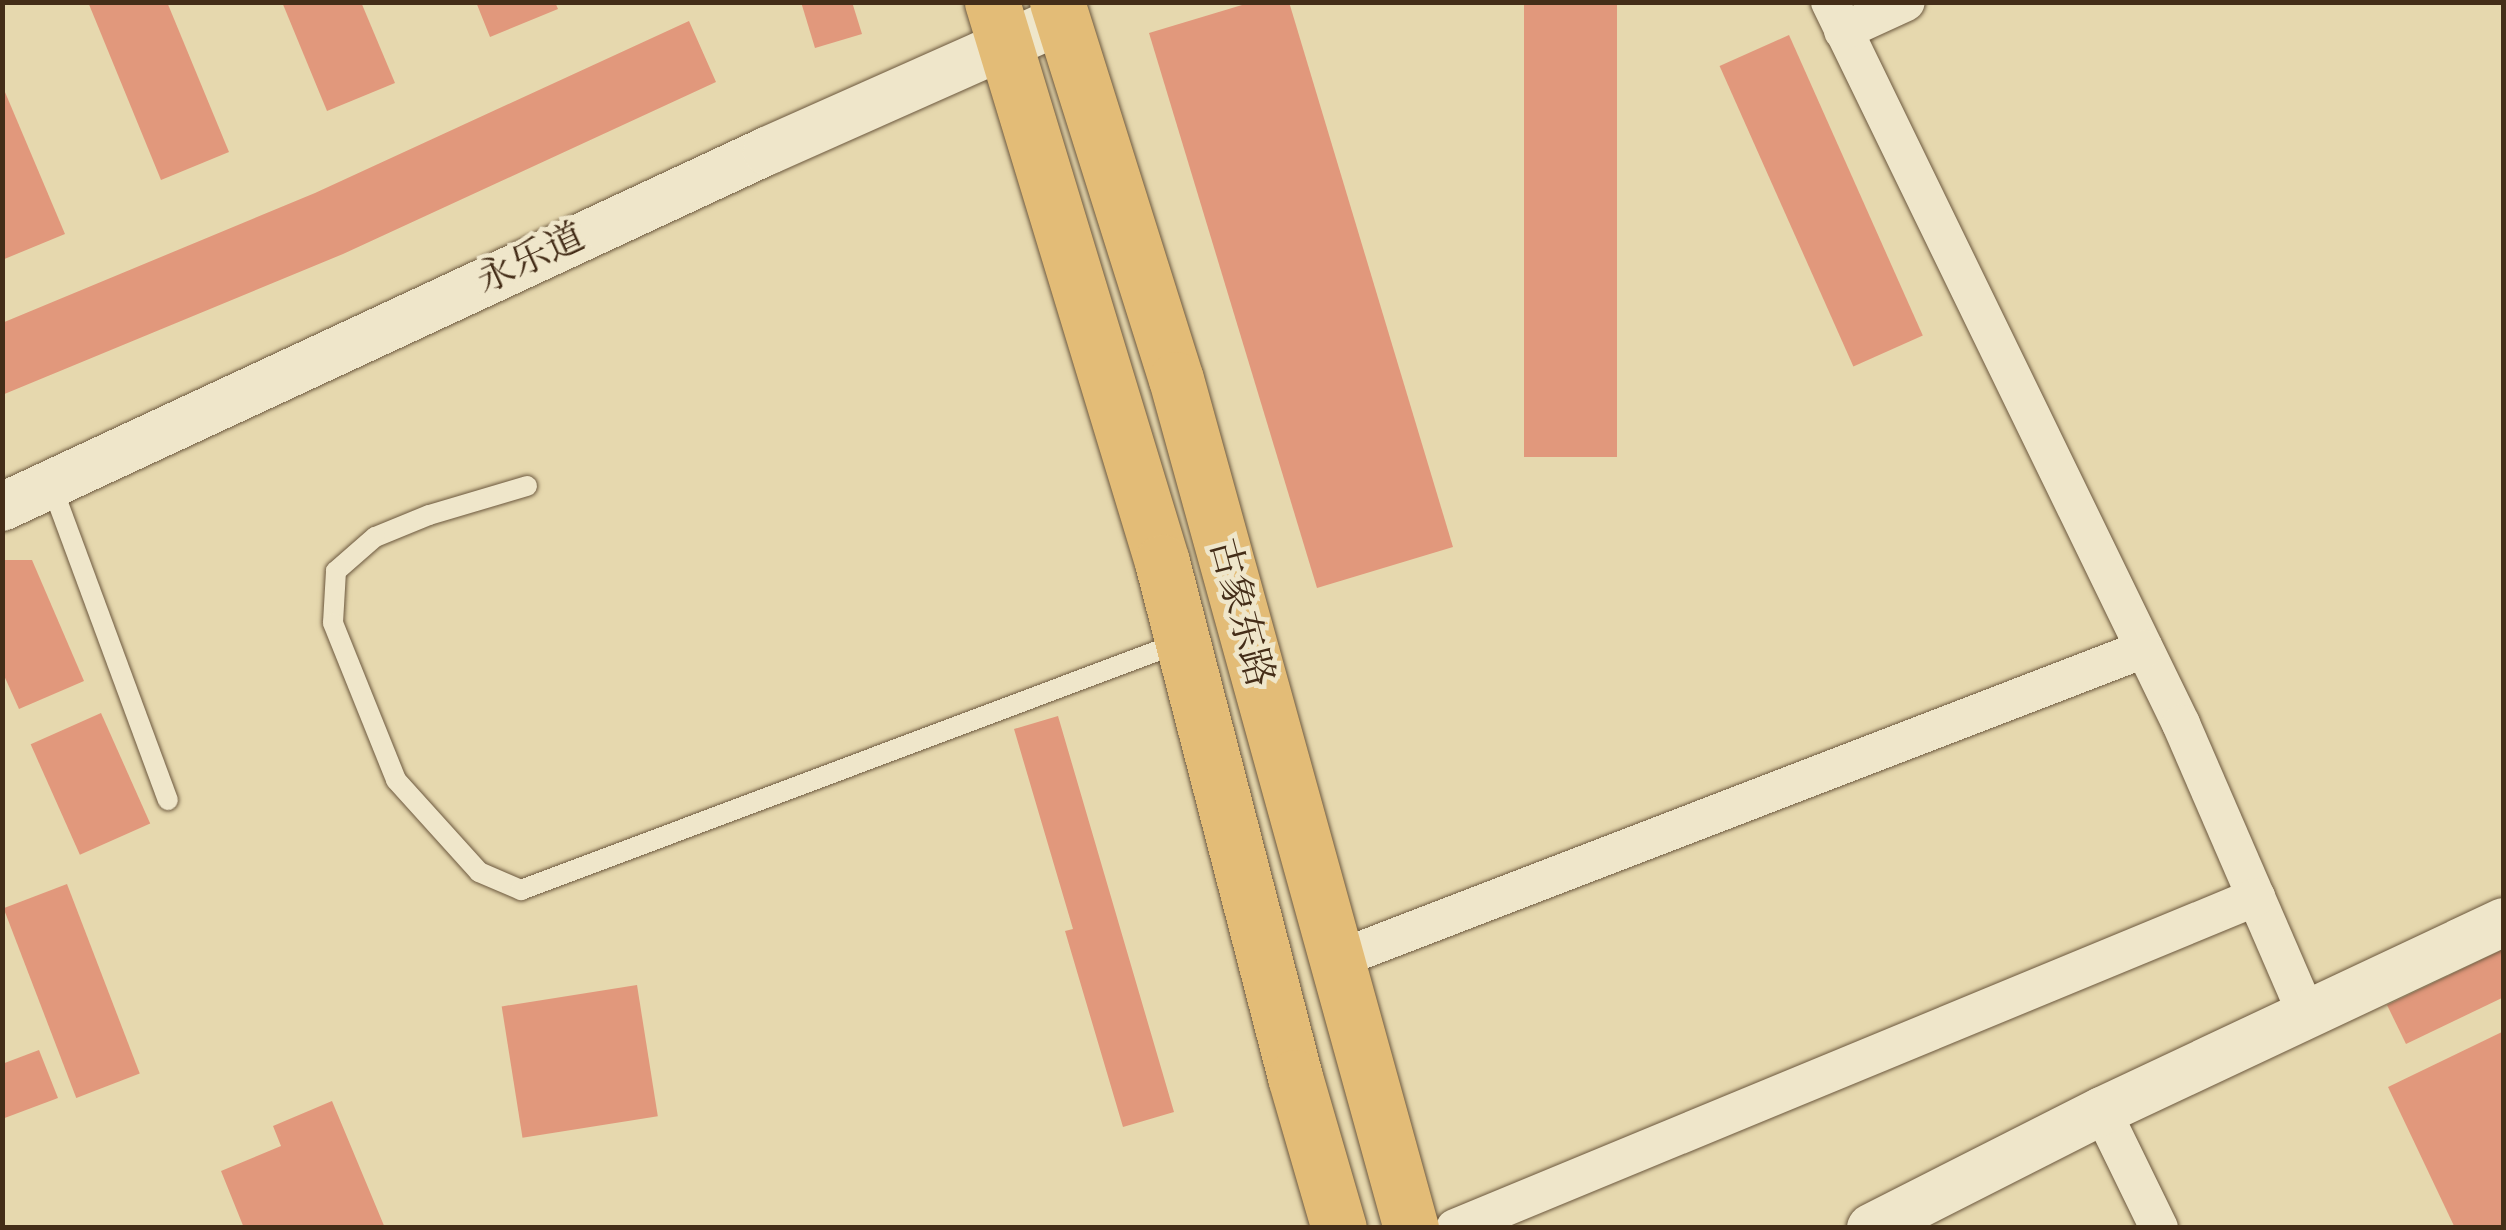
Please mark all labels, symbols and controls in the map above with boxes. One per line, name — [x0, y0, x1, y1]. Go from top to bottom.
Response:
street label: 永乐道 — [470, 215, 592, 305]
street label: 古象东路 — [1198, 534, 1282, 692]

